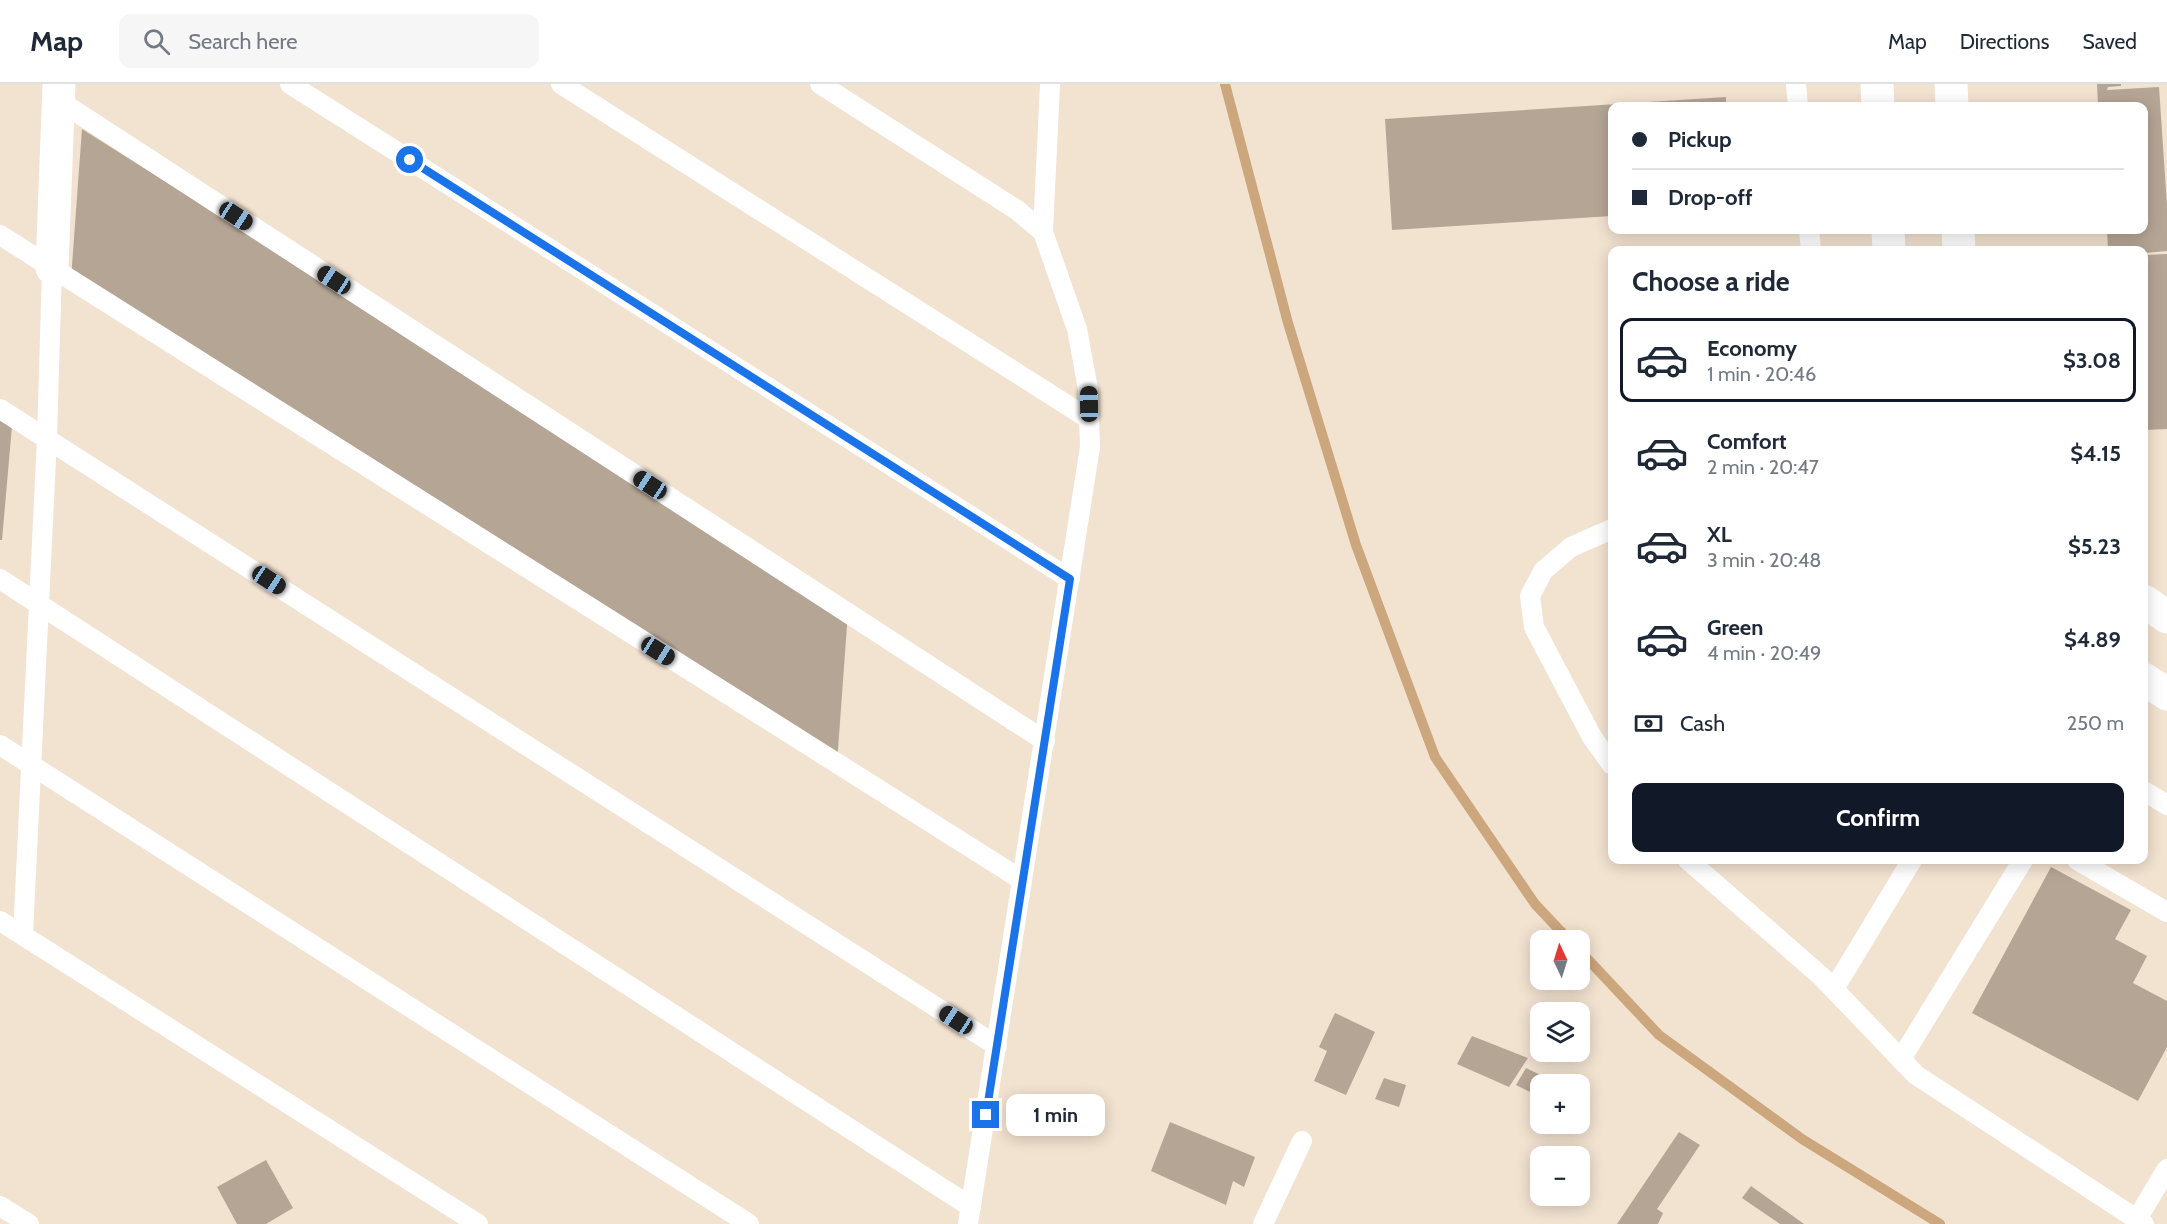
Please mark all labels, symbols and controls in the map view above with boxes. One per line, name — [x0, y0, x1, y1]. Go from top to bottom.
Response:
search box — [119, 14, 539, 68]
text: Map — [30, 24, 83, 58]
icon: search — [140, 25, 173, 58]
text: Search here — [188, 28, 297, 55]
text: Map — [1888, 29, 1927, 54]
text: Directions — [1960, 29, 2049, 54]
text: Saved — [2082, 29, 2137, 54]
text: Pickup — [1668, 126, 1732, 153]
route start — [396, 146, 423, 173]
text: Drop-off — [1668, 184, 1752, 211]
car — [216, 199, 256, 233]
car — [314, 263, 354, 297]
text: Choose a ride — [1632, 265, 1790, 298]
icon: car — [1635, 333, 1689, 387]
text: Economy — [1707, 335, 1797, 362]
text: $3.08 — [2063, 347, 2121, 374]
text: 1 min · 20:46 — [1707, 362, 1816, 386]
car — [1080, 386, 1098, 422]
icon: car — [1635, 426, 1689, 480]
text: Comfort — [1707, 428, 1786, 455]
text: $4.15 — [2070, 440, 2121, 467]
text: 2 min · 20:47 — [1707, 455, 1819, 479]
car — [630, 468, 670, 502]
icon: car — [1635, 519, 1689, 573]
text: XL — [1707, 521, 1732, 548]
text: $5.23 — [2068, 533, 2121, 560]
text: 3 min · 20:48 — [1707, 548, 1821, 572]
car — [249, 563, 289, 597]
icon: car — [1635, 612, 1689, 666]
text: Green — [1707, 614, 1763, 641]
text: $4.89 — [2064, 626, 2121, 653]
car — [638, 634, 678, 668]
text: 4 min · 20:49 — [1707, 641, 1821, 665]
icon: cash — [1632, 707, 1665, 740]
text: Cash — [1680, 710, 1725, 737]
text: 250 m — [2067, 711, 2124, 735]
button: Confirm — [1632, 783, 2124, 852]
north arrow — [1530, 930, 1590, 990]
map controls — [1530, 930, 1590, 1206]
button: layers — [1530, 1002, 1590, 1062]
car — [936, 1003, 976, 1037]
button: + — [1530, 1074, 1590, 1134]
callout: 1 min — [1007, 1094, 1106, 1136]
route end — [972, 1101, 999, 1128]
text: 1 min — [1033, 1103, 1078, 1127]
button: − — [1530, 1146, 1590, 1206]

